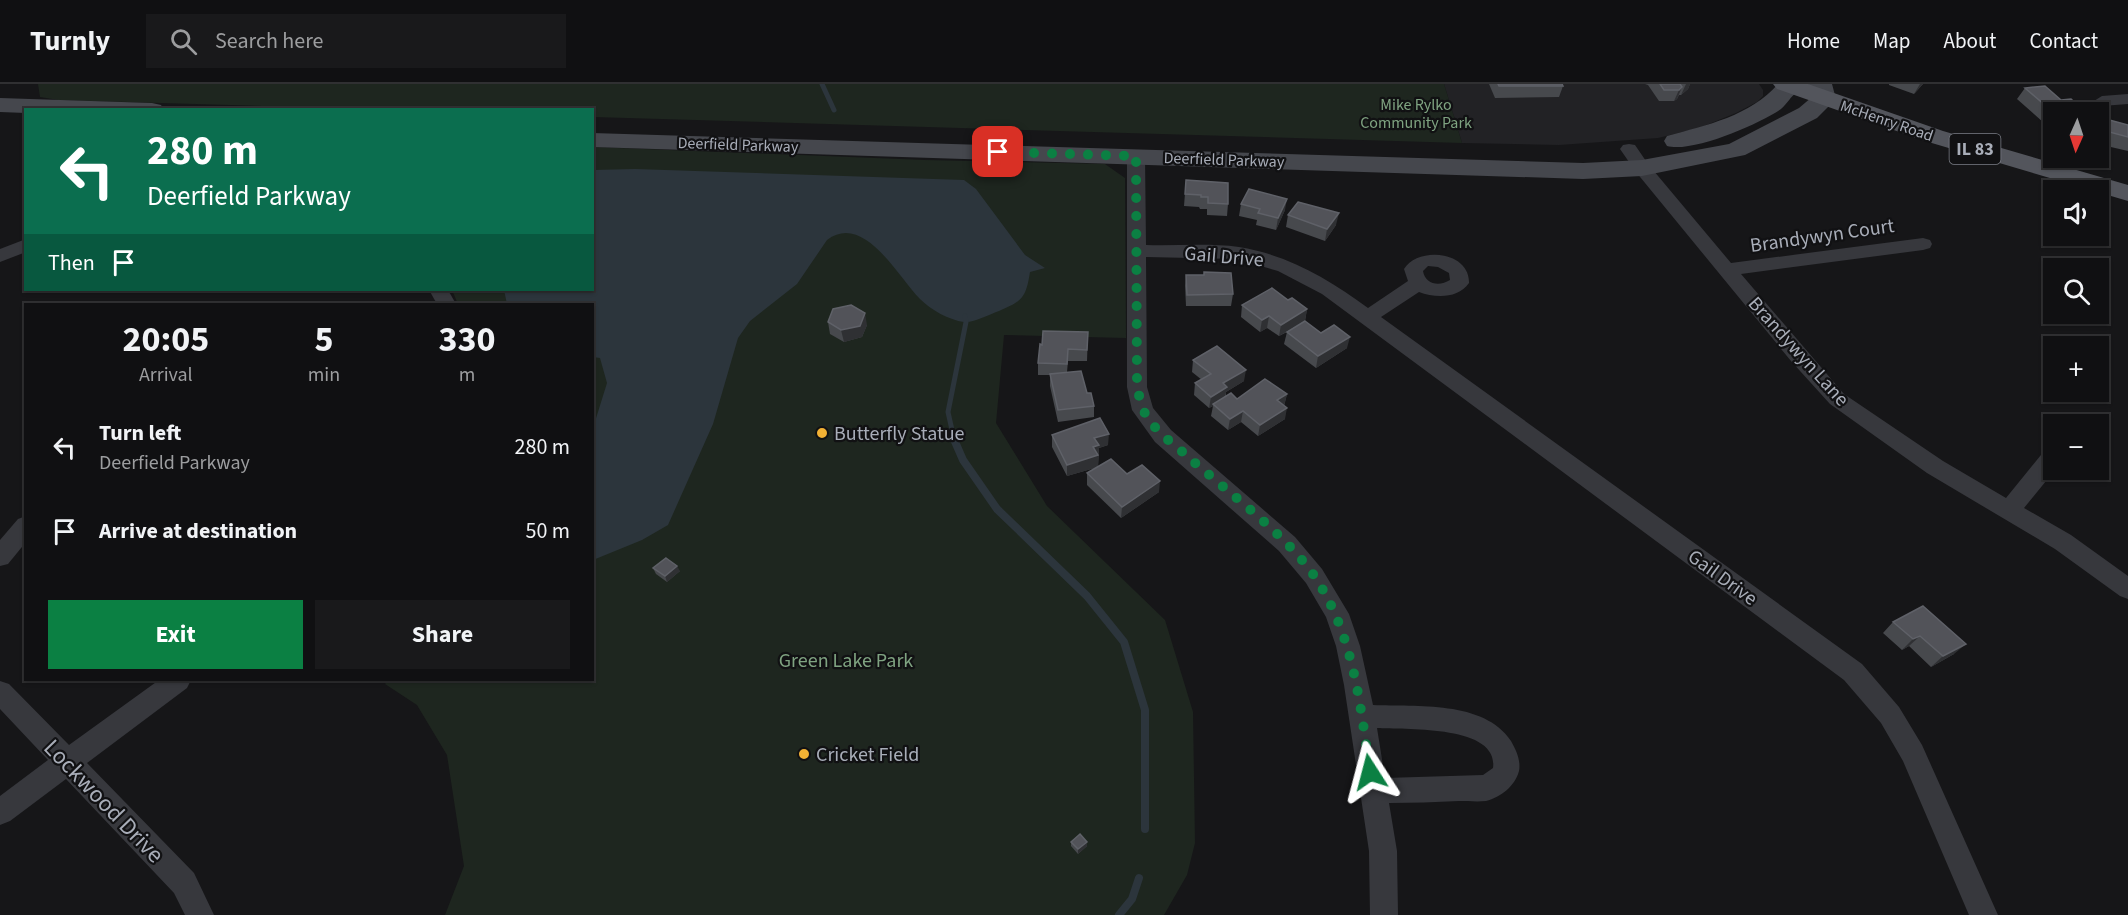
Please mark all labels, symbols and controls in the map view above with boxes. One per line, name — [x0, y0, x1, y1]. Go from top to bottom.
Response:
search box — [146, 14, 566, 68]
text: Turnly — [30, 21, 110, 61]
icon: search — [167, 25, 200, 58]
text: Search here — [215, 25, 324, 57]
text: Home — [1787, 26, 1840, 56]
text: Map — [1873, 26, 1911, 56]
text: About — [1944, 26, 1996, 56]
text: Contact — [2029, 26, 2098, 56]
park label: Mike Rylko Community Park — [1360, 94, 1472, 134]
street label: McHenry Road — [1837, 95, 1936, 147]
north arrow — [2043, 102, 2109, 168]
map controls — [2043, 102, 2109, 480]
text: 280 m — [147, 121, 258, 181]
pin — [972, 126, 1023, 177]
icon: left — [48, 132, 126, 210]
street label: Deerfield Parkway — [677, 132, 799, 158]
road number: IL 83 — [1950, 134, 2000, 164]
icon: arrive — [981, 135, 1014, 168]
street label: Deerfield Parkway — [1163, 147, 1285, 173]
text: Deerfield Parkway — [147, 177, 351, 216]
button: sound — [2043, 180, 2109, 246]
street label: Brandywyn Court — [1748, 212, 1896, 260]
street label: Gail Drive — [1183, 240, 1265, 274]
icon: arrive — [107, 246, 140, 279]
text: Then — [48, 247, 95, 279]
button: search — [2043, 258, 2109, 324]
street label: Brandywyn Lane — [1741, 291, 1855, 413]
text: 20:05 — [122, 314, 209, 365]
text: 5 — [314, 314, 333, 365]
text: 330 — [439, 314, 496, 365]
button: + — [2043, 336, 2109, 402]
text: Arrival — [139, 361, 193, 389]
text: min — [308, 361, 340, 389]
text: m — [459, 361, 475, 389]
button: − — [2043, 414, 2109, 480]
text: Turn left — [99, 417, 181, 449]
place label: Butterfly Statue — [834, 420, 965, 448]
marker: Butterfly Statue — [815, 426, 829, 440]
icon: left — [48, 431, 81, 464]
text: 280 m — [515, 431, 570, 463]
text: Deerfield Parkway — [99, 449, 250, 477]
icon: arrive — [48, 515, 81, 548]
text: Arrive at destination — [99, 515, 297, 547]
text: 50 m — [525, 515, 570, 547]
street label: Gail Drive — [1682, 543, 1763, 613]
button: Exit — [48, 600, 303, 669]
button: Share — [315, 600, 570, 669]
park label: Green Lake Park — [779, 647, 913, 675]
street label: Lockwood Drive — [35, 731, 172, 871]
position arrow — [1338, 740, 1402, 804]
place label: Cricket Field — [816, 741, 919, 769]
marker: Cricket Field — [797, 747, 811, 761]

